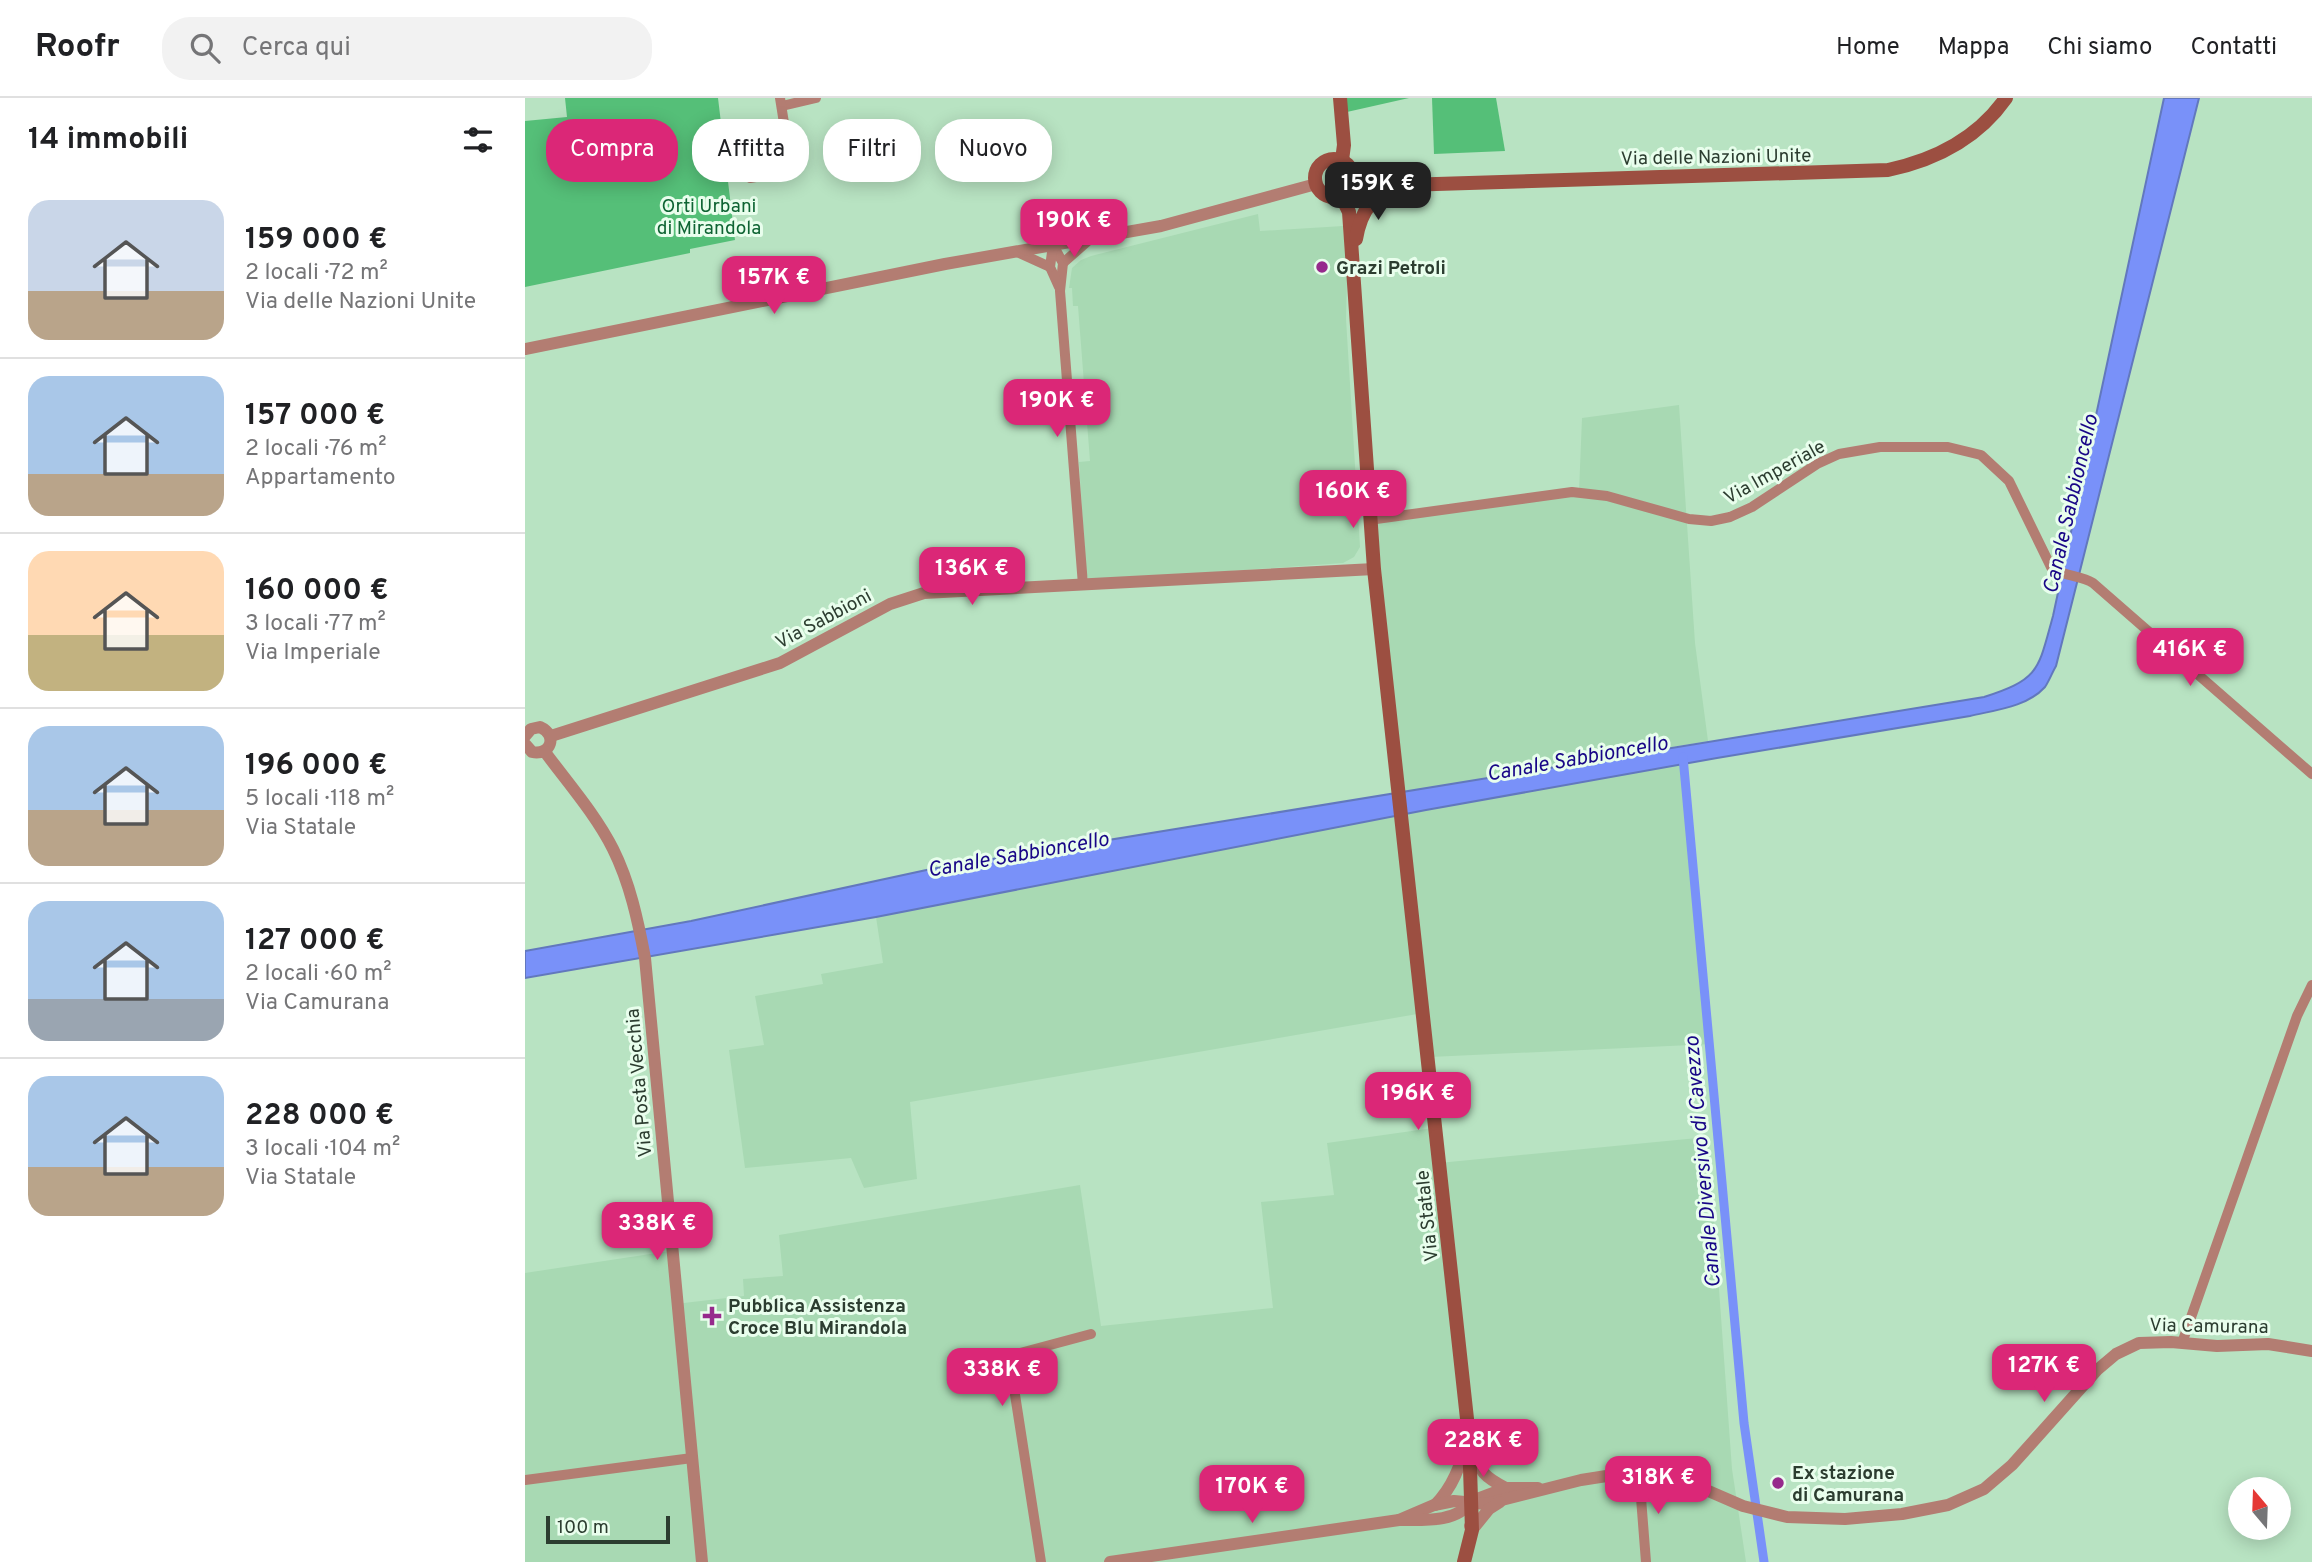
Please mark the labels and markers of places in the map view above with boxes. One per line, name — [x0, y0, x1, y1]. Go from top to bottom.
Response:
pin: 159K € — [1321, 162, 1435, 222]
pin: 190K € — [1017, 200, 1131, 259]
pin: 157K € — [717, 256, 831, 316]
place label: Grazi Petroli — [1336, 257, 1446, 281]
marker: Grazi Petroli — [1314, 259, 1330, 275]
pin: 190K € — [1000, 380, 1114, 439]
pin: 160K € — [1296, 470, 1410, 530]
pin: 136K € — [915, 547, 1029, 607]
pin: 416K € — [2133, 628, 2247, 688]
pin: 196K € — [1361, 1072, 1475, 1132]
pin: 338K € — [600, 1202, 714, 1262]
place label: Pubblica Assistenza Croce Blu Mirandola — [728, 1295, 907, 1341]
marker: Pubblica Assistenza Croce Blu Mirandola — [702, 1306, 722, 1326]
pin: 127K € — [1987, 1344, 2101, 1404]
pin: 338K € — [945, 1348, 1059, 1408]
pin: 228K € — [1426, 1420, 1540, 1479]
pin: 318K € — [1601, 1456, 1715, 1516]
place label: Ex stazione di Camurana — [1792, 1462, 1904, 1508]
pin: 170K € — [1195, 1466, 1309, 1525]
marker: Ex stazione di Camurana — [1770, 1475, 1786, 1491]

